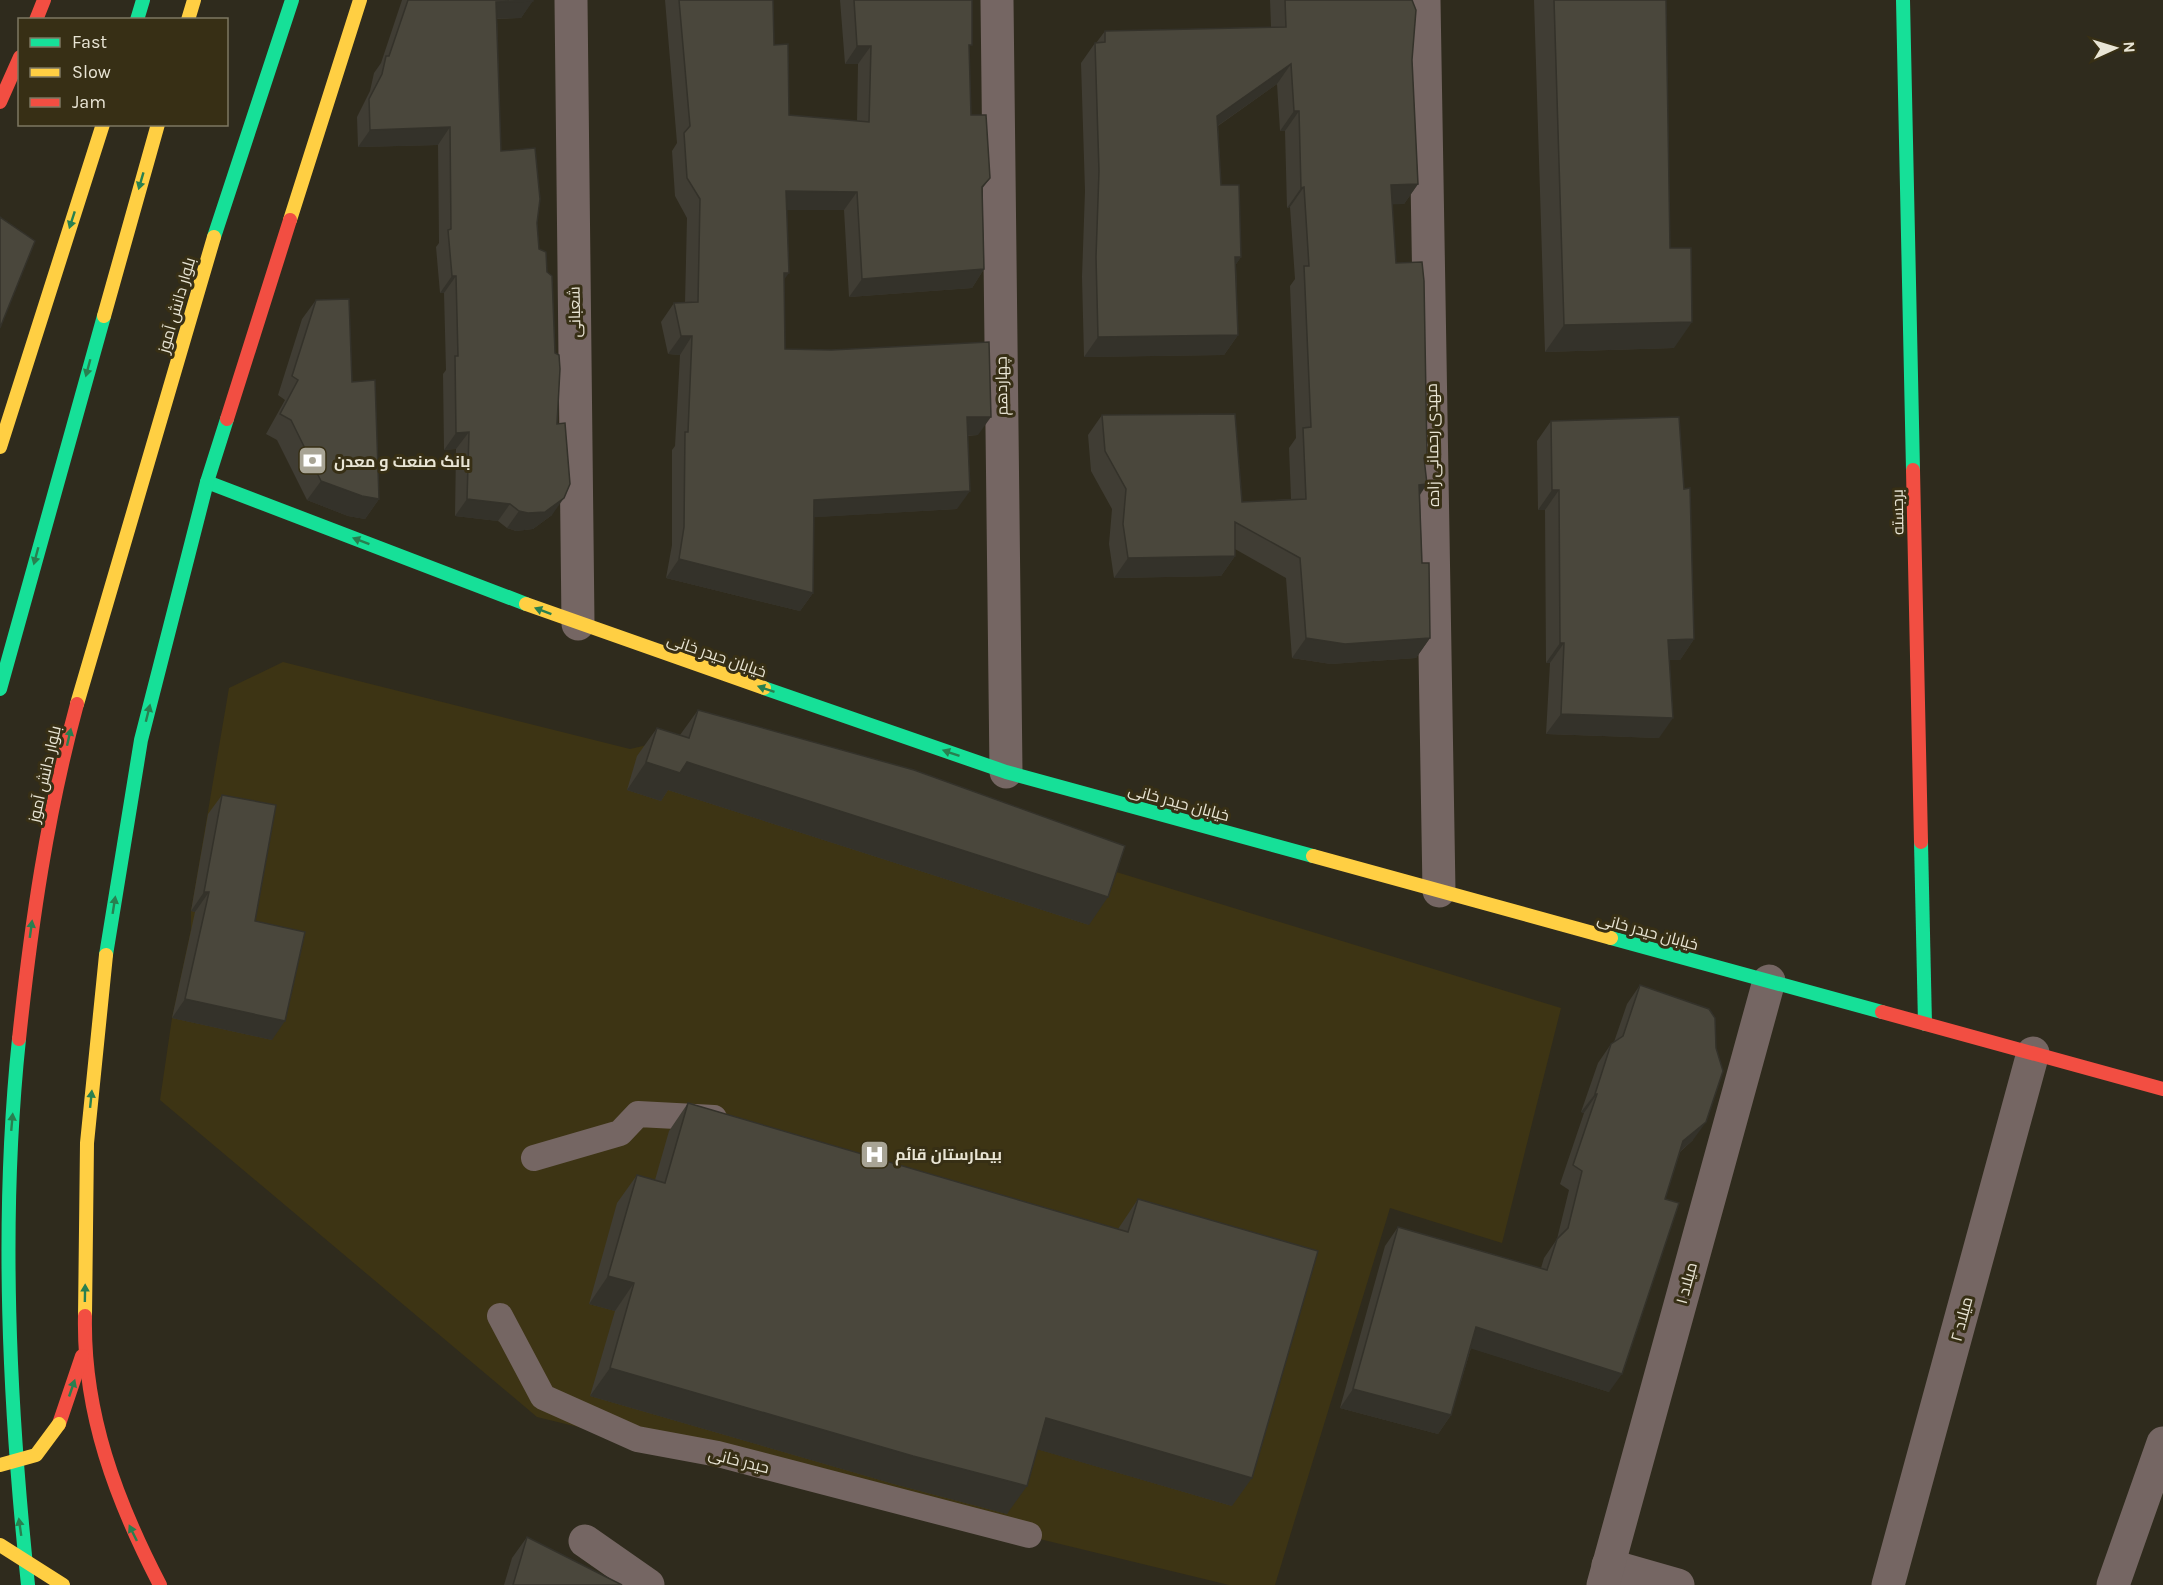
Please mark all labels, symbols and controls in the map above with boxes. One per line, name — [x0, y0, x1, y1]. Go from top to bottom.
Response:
legend — [18, 18, 228, 126]
north arrow — [2085, 18, 2145, 78]
text: Fast — [72, 31, 107, 53]
text: N — [2120, 41, 2139, 53]
text: Slow — [72, 61, 111, 83]
text: Jam — [72, 91, 106, 113]
one-way arrow — [136, 172, 145, 190]
one-way arrow — [67, 211, 76, 229]
street label: بلوار دانش آموز — [153, 255, 200, 357]
street label: شعبانی — [565, 286, 585, 338]
street label: چهاردهم — [991, 356, 1014, 416]
one-way arrow — [83, 359, 92, 377]
street label: مهدی رحمانی زاده — [1422, 383, 1444, 507]
bank icon: بانک صنعت و معدن — [297, 445, 329, 477]
place label: بانک صنعت و معدن — [334, 452, 470, 471]
street label: برجسته — [1888, 489, 1907, 535]
one-way arrow — [351, 536, 369, 546]
one-way arrow — [31, 547, 41, 565]
one-way arrow — [534, 605, 552, 615]
street label: خیابان حیدر خانی — [664, 630, 769, 682]
one-way arrow — [757, 684, 775, 694]
one-way arrow — [144, 704, 153, 722]
street label: بلوار دانش آموز — [24, 724, 66, 826]
one-way arrow — [65, 728, 74, 747]
one-way arrow — [942, 747, 960, 757]
street label: خیابان حیدر خانی — [1126, 780, 1232, 826]
one-way arrow — [109, 895, 118, 914]
street label: خیابان حیدر خانی — [1595, 909, 1701, 955]
one-way arrow — [27, 919, 36, 938]
one-way arrow — [86, 1089, 96, 1108]
one-way arrow — [7, 1113, 16, 1132]
hospital icon: بیمارستان قائم — [858, 1138, 890, 1170]
place label: بیمارستان قائم — [895, 1145, 1002, 1166]
street label: میلاد ۱ — [1672, 1260, 1701, 1306]
one-way arrow — [80, 1284, 90, 1303]
street label: میلاد ۲ — [1946, 1295, 1977, 1344]
one-way arrow — [67, 1379, 77, 1397]
street label: حیدر خانی — [706, 1444, 771, 1478]
one-way arrow — [15, 1517, 25, 1536]
one-way arrow — [129, 1525, 138, 1542]

